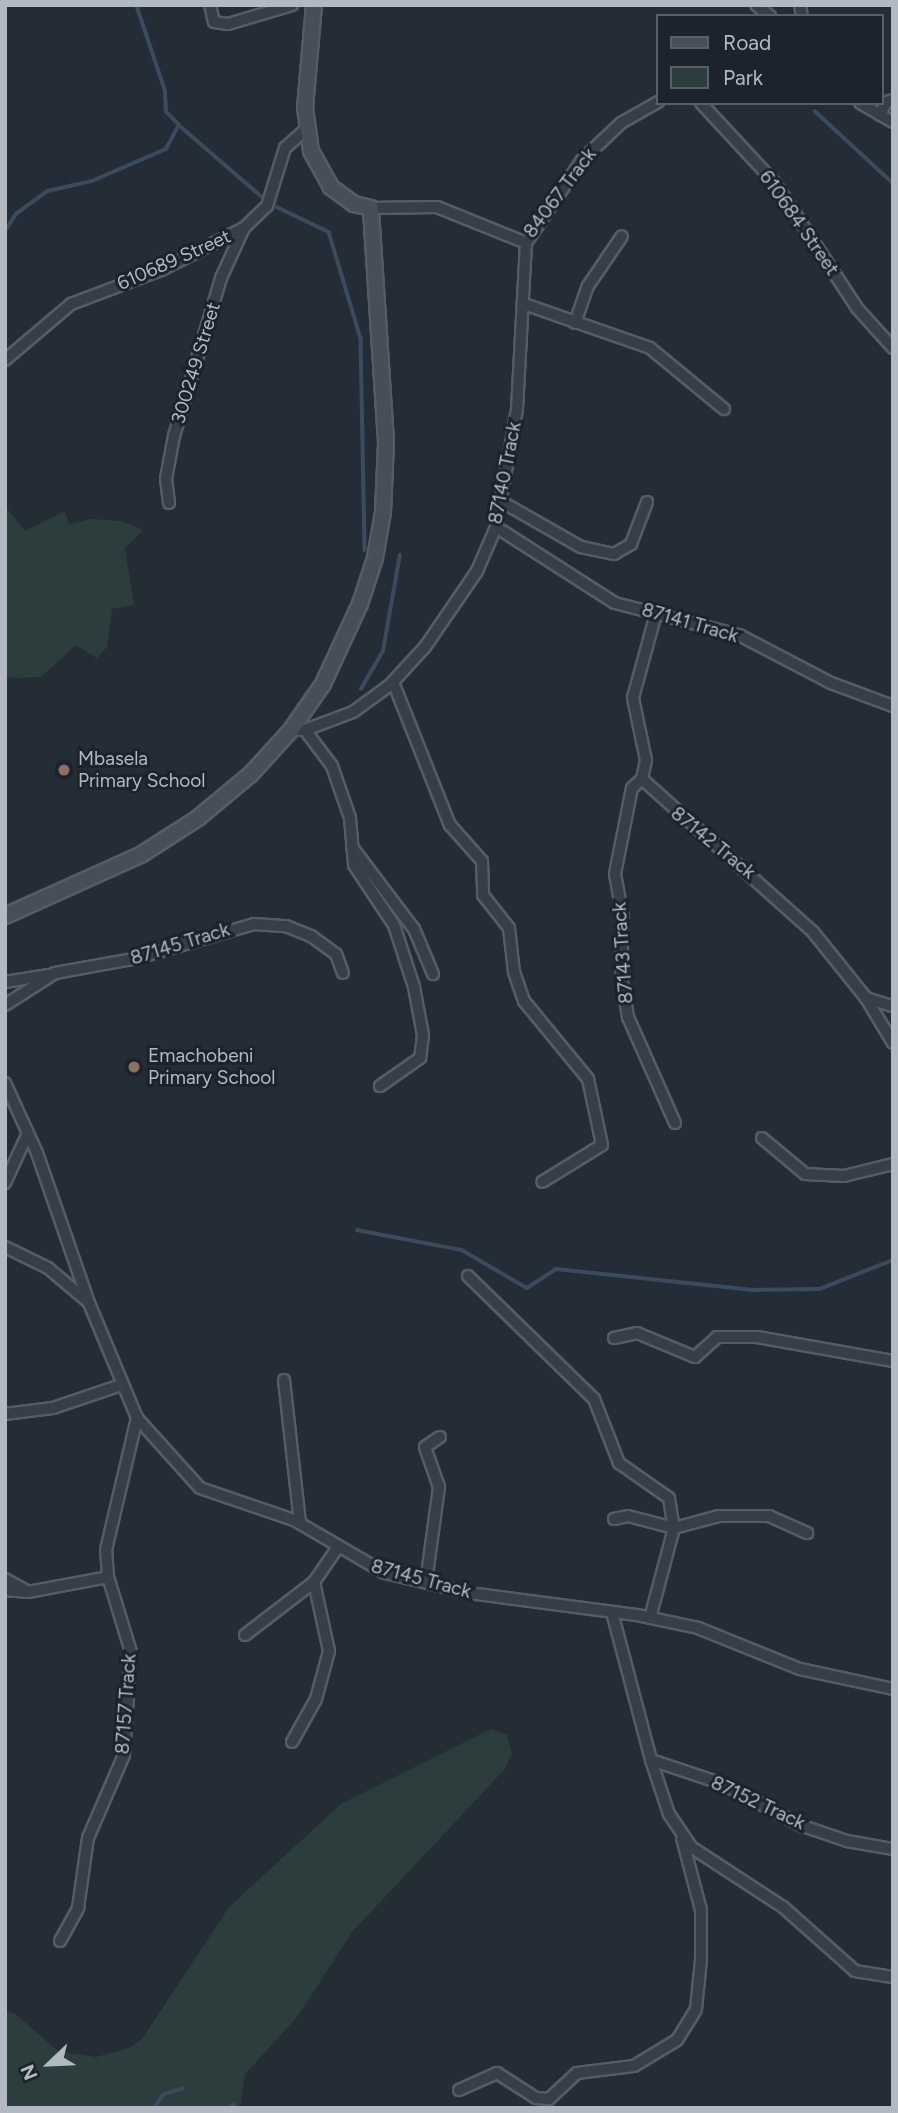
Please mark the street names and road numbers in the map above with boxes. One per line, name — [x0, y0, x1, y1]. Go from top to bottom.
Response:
street label: 84067 Track — [519, 144, 601, 242]
street label: 610684 Street — [754, 166, 844, 280]
street label: 610689 Street — [114, 225, 234, 295]
street label: 300249 Street — [167, 300, 225, 426]
street label: 87140 Track — [484, 420, 526, 526]
street label: 87141 Track — [639, 598, 741, 648]
street label: 87142 Track — [666, 802, 760, 884]
street label: 87143 Track — [608, 901, 638, 1005]
street label: 87145 Track — [128, 918, 232, 970]
street label: 87145 Track — [369, 1555, 473, 1603]
street label: 87157 Track — [111, 1653, 141, 1755]
street label: 87152 Track — [707, 1771, 809, 1835]

